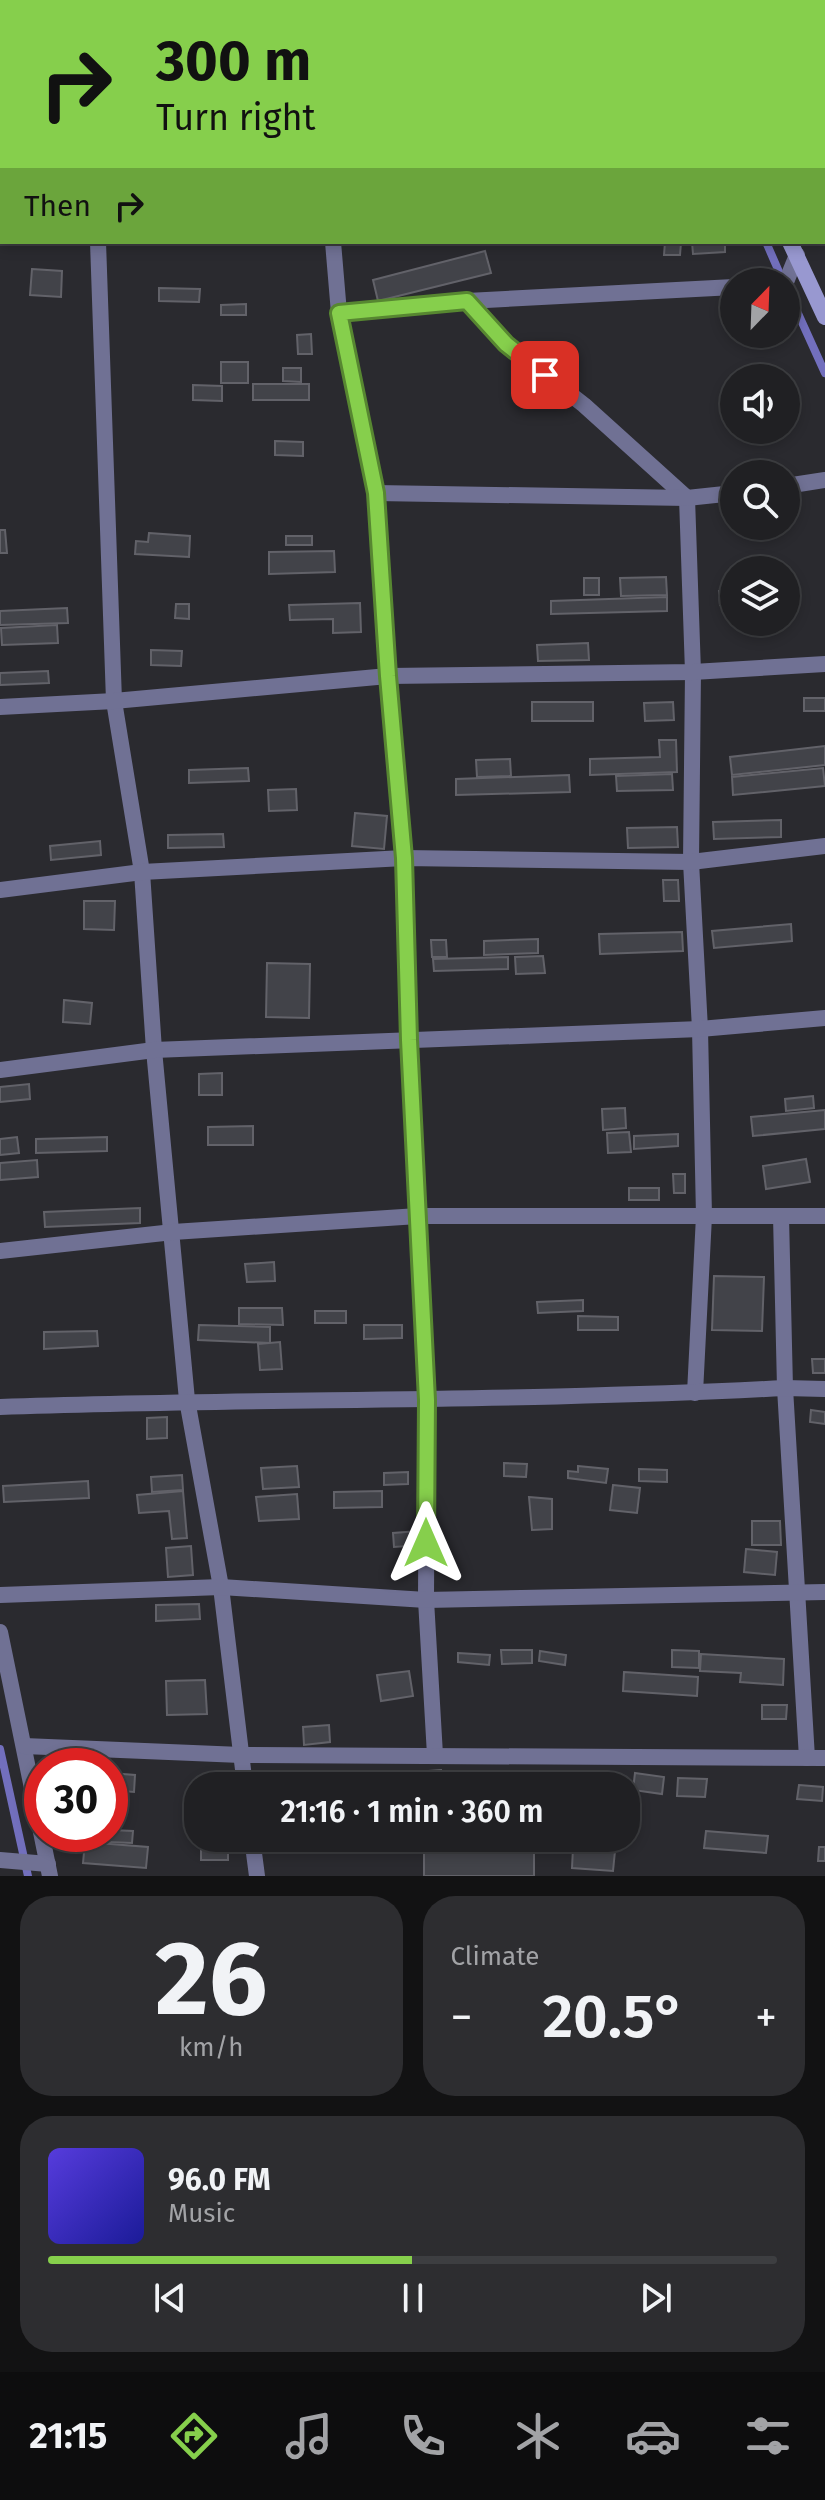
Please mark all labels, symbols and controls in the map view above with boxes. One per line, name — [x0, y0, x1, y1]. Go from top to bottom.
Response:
text: 300 m — [156, 28, 311, 95]
icon: right — [24, 32, 128, 136]
text: Turn right — [156, 96, 316, 140]
icon: right — [107, 184, 151, 228]
text: Then — [24, 188, 91, 224]
north arrow — [720, 268, 800, 348]
map controls — [720, 268, 800, 636]
pin — [511, 341, 579, 409]
icon: arrive — [523, 353, 567, 397]
button: sound — [720, 364, 800, 444]
button: search — [720, 460, 800, 540]
button: layers — [720, 556, 800, 636]
position arrow — [384, 1501, 468, 1585]
speed limit sign: 30 — [24, 1748, 128, 1852]
text: 21:16 · 1 min · 360 m — [280, 1794, 544, 1830]
text: 26 — [155, 1917, 267, 2042]
text: Climate — [451, 1941, 539, 1972]
text: 20.5° — [542, 1981, 685, 2053]
text: − — [451, 1991, 473, 2044]
text: + — [755, 1991, 777, 2044]
text: km/h — [179, 2032, 243, 2063]
text: 96.0 FM — [168, 2162, 271, 2198]
text: Music — [168, 2198, 235, 2229]
icon: previous — [148, 2276, 192, 2320]
icon: pause — [391, 2276, 435, 2320]
icon: next — [634, 2276, 678, 2320]
icon: directions — [166, 2408, 222, 2464]
icon: music — [281, 2408, 337, 2464]
icon: phone — [395, 2408, 451, 2464]
icon: climate — [510, 2408, 566, 2464]
icon: car — [625, 2408, 681, 2464]
icon: filters — [740, 2408, 796, 2464]
text: 21:15 — [29, 2414, 107, 2458]

